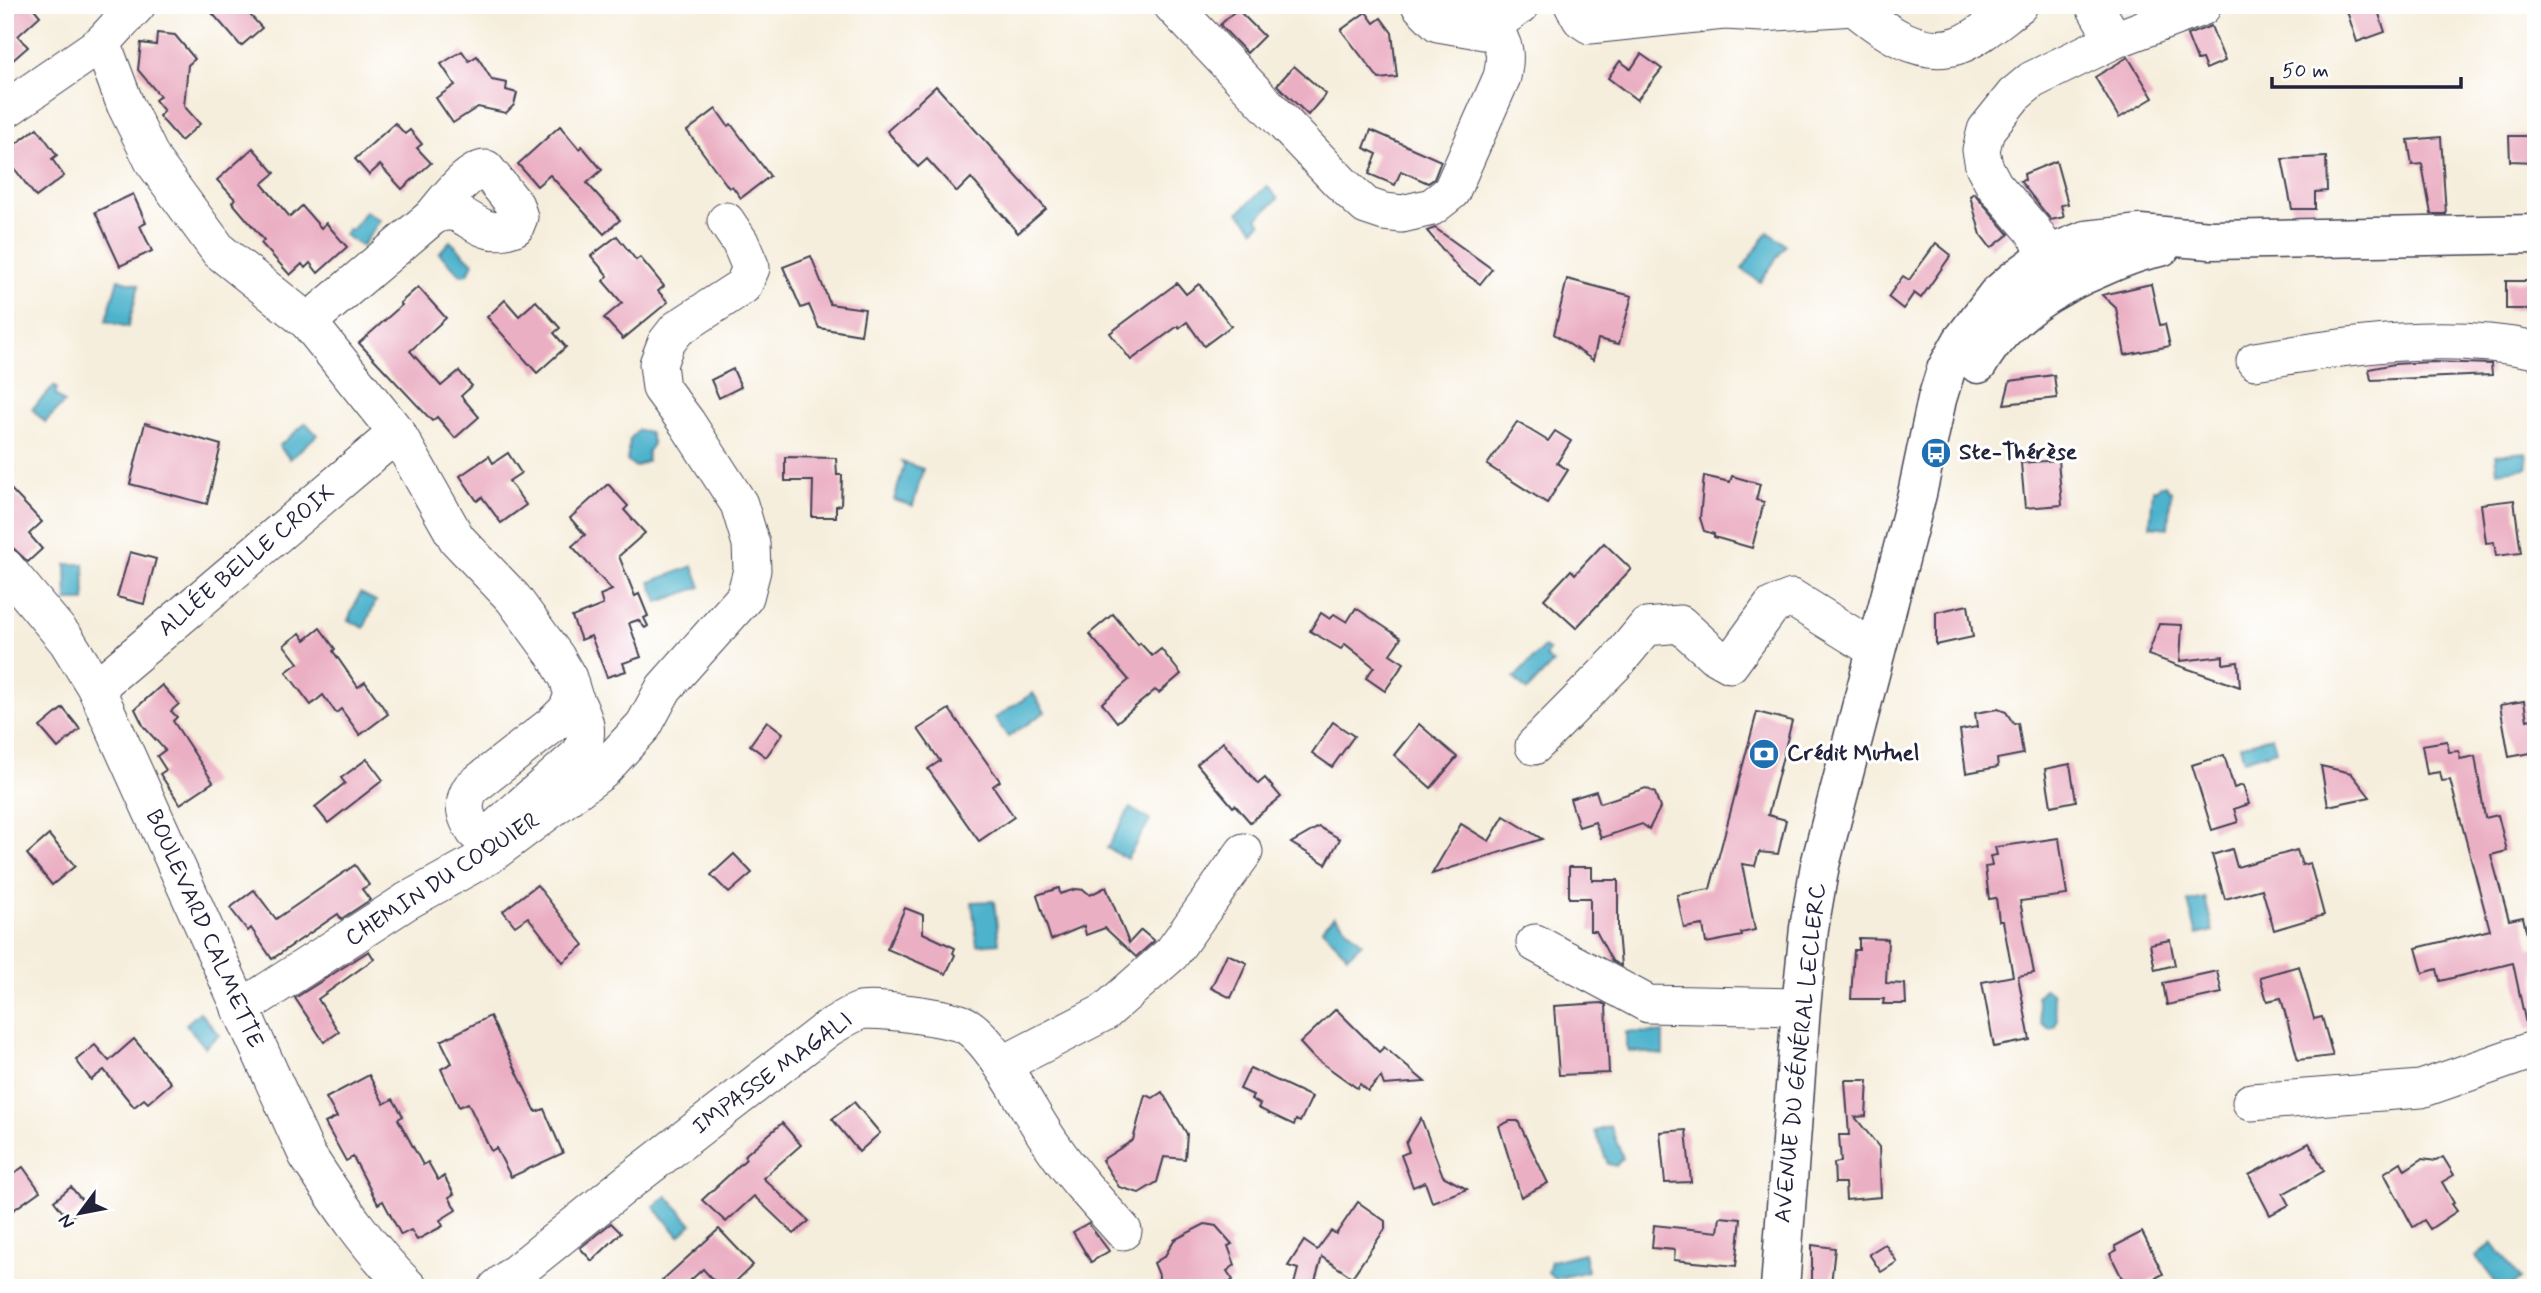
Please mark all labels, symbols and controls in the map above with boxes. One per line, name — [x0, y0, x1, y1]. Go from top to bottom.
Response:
scale bar — [2272, 46, 2460, 90]
text: 50 m — [2282, 57, 2329, 85]
bus stop icon: Ste-Thérèse — [1919, 436, 1953, 470]
place label: Ste-Thérèse — [1959, 438, 2078, 468]
street label: ALLÉE BELLE CROIX — [151, 477, 342, 644]
bank icon: Crédit Mutuel — [1747, 737, 1781, 771]
place label: Crédit Mutuel — [1787, 739, 1920, 769]
street label: BOULEVARD CALMETTE — [138, 805, 270, 1053]
street label: CHEMIN DU COQUIER — [340, 806, 546, 954]
street label: AVENUE DU GÉNÉRAL LECLERC — [1767, 882, 1834, 1224]
street label: IMPASSE MAGALI — [687, 1006, 859, 1142]
north arrow — [46, 1178, 116, 1248]
text: N — [53, 1209, 81, 1233]

